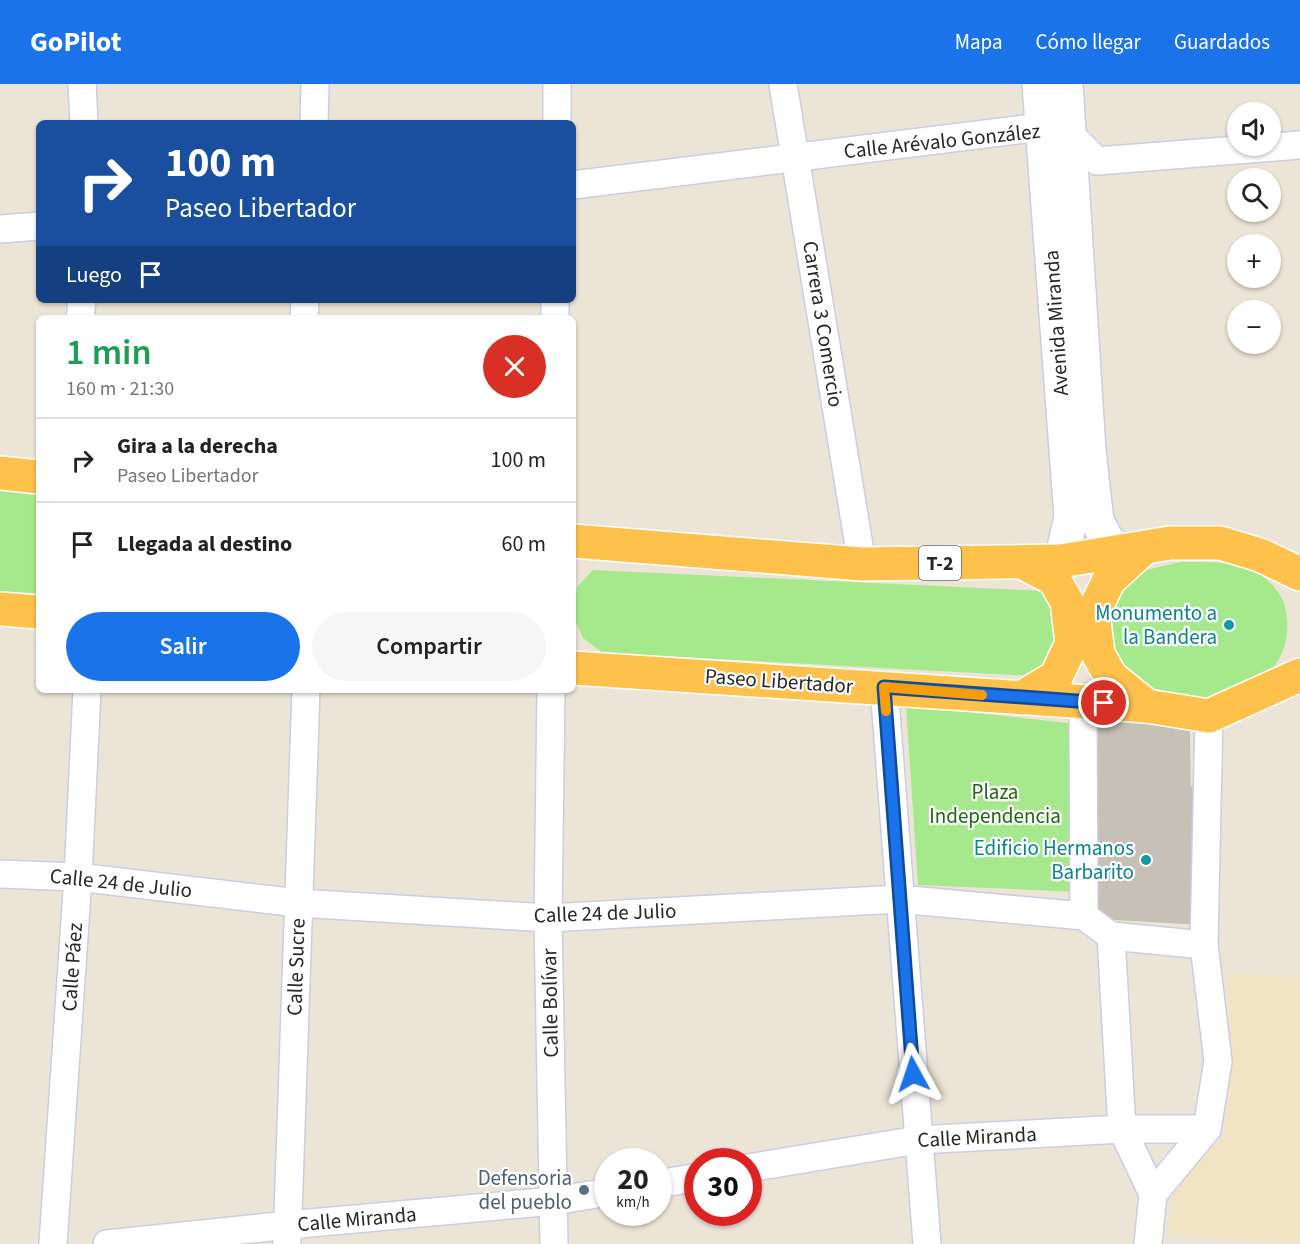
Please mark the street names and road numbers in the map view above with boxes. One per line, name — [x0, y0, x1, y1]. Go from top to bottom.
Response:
street label: Calle Arévalo González — [842, 116, 1042, 166]
street label: Carrera 3 Comercio — [795, 239, 851, 409]
street label: Avenida Miranda — [1036, 249, 1076, 397]
road number: T-2 — [919, 546, 961, 580]
street label: Paseo Libertador — [704, 661, 855, 701]
street label: Calle 24 de Julio — [49, 861, 193, 905]
street label: Calle 24 de Julio — [533, 896, 677, 930]
street label: Calle Sucre — [279, 918, 313, 1016]
street label: Calle Páez — [54, 922, 90, 1012]
street label: Calle Bolívar — [534, 947, 566, 1058]
street label: Calle Miranda — [917, 1119, 1037, 1155]
street label: Calle Miranda — [296, 1199, 418, 1239]

